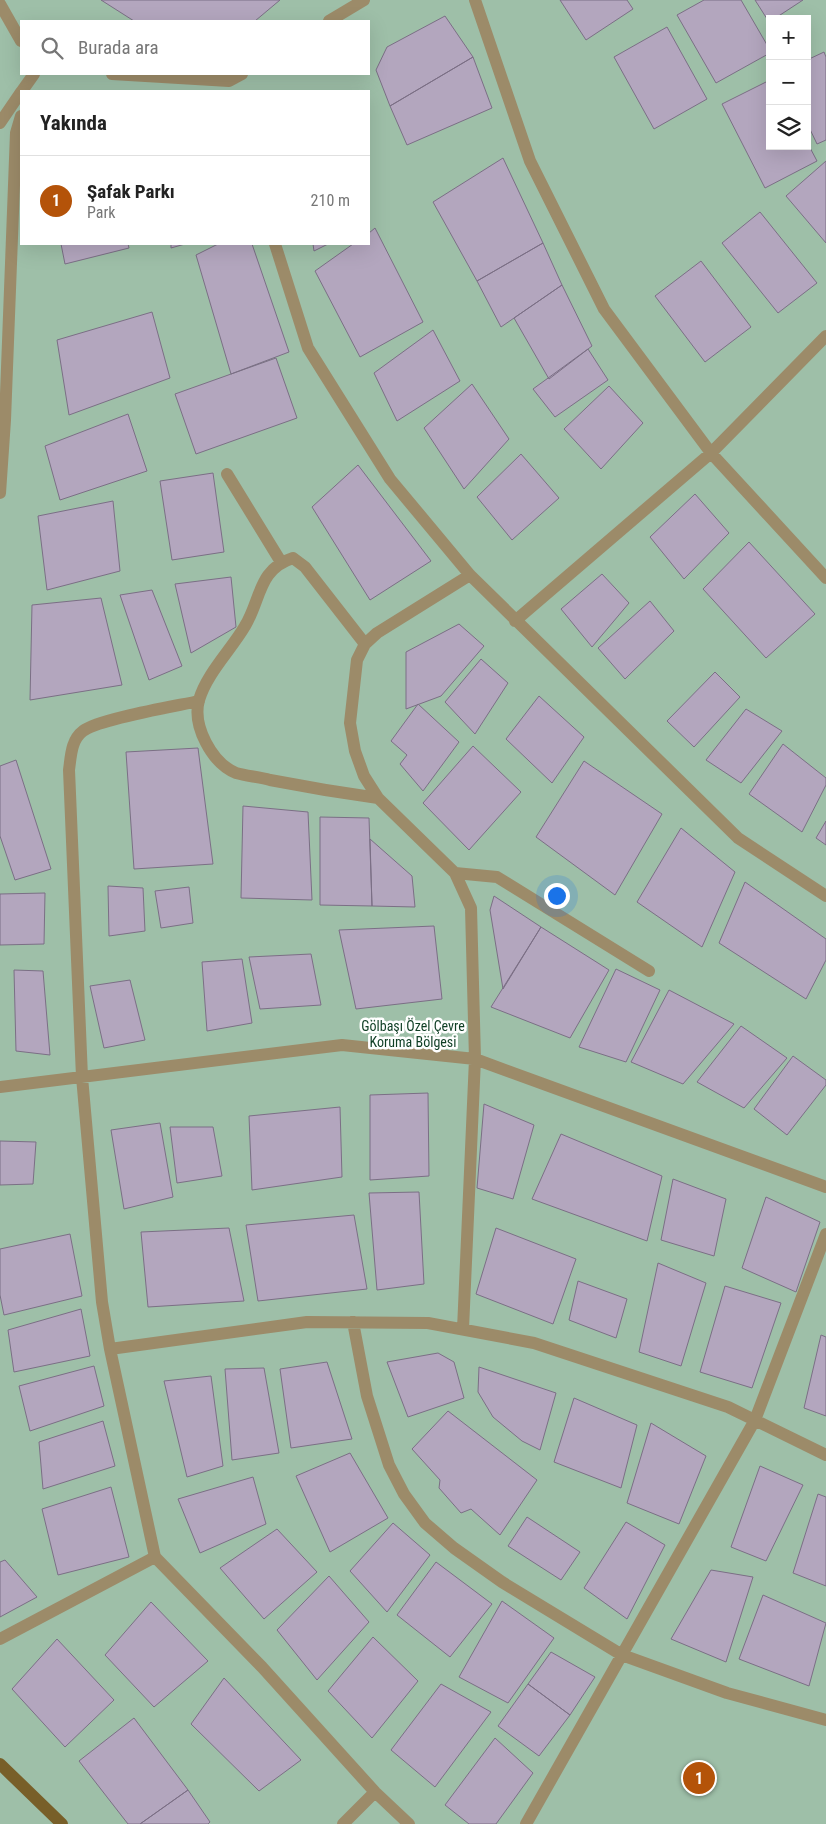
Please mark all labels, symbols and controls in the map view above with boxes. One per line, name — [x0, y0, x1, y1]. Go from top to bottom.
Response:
map controls — [766, 15, 811, 150]
button: + — [766, 15, 811, 60]
search box — [20, 20, 370, 75]
icon: search — [38, 34, 66, 62]
text: Burada ara — [78, 36, 159, 59]
button: − — [766, 60, 811, 105]
button: layers — [766, 105, 811, 150]
text: Yakında — [40, 111, 107, 135]
text: Şafak Parkı — [87, 180, 175, 203]
text: 1 — [52, 191, 60, 210]
text: 210 m — [311, 191, 350, 210]
text: Park — [87, 203, 116, 222]
your location — [544, 883, 570, 909]
park label: Gölbaşı Özel Çevre Koruma Bölgesi — [361, 1018, 465, 1050]
pin: 1 — [683, 1759, 715, 1797]

